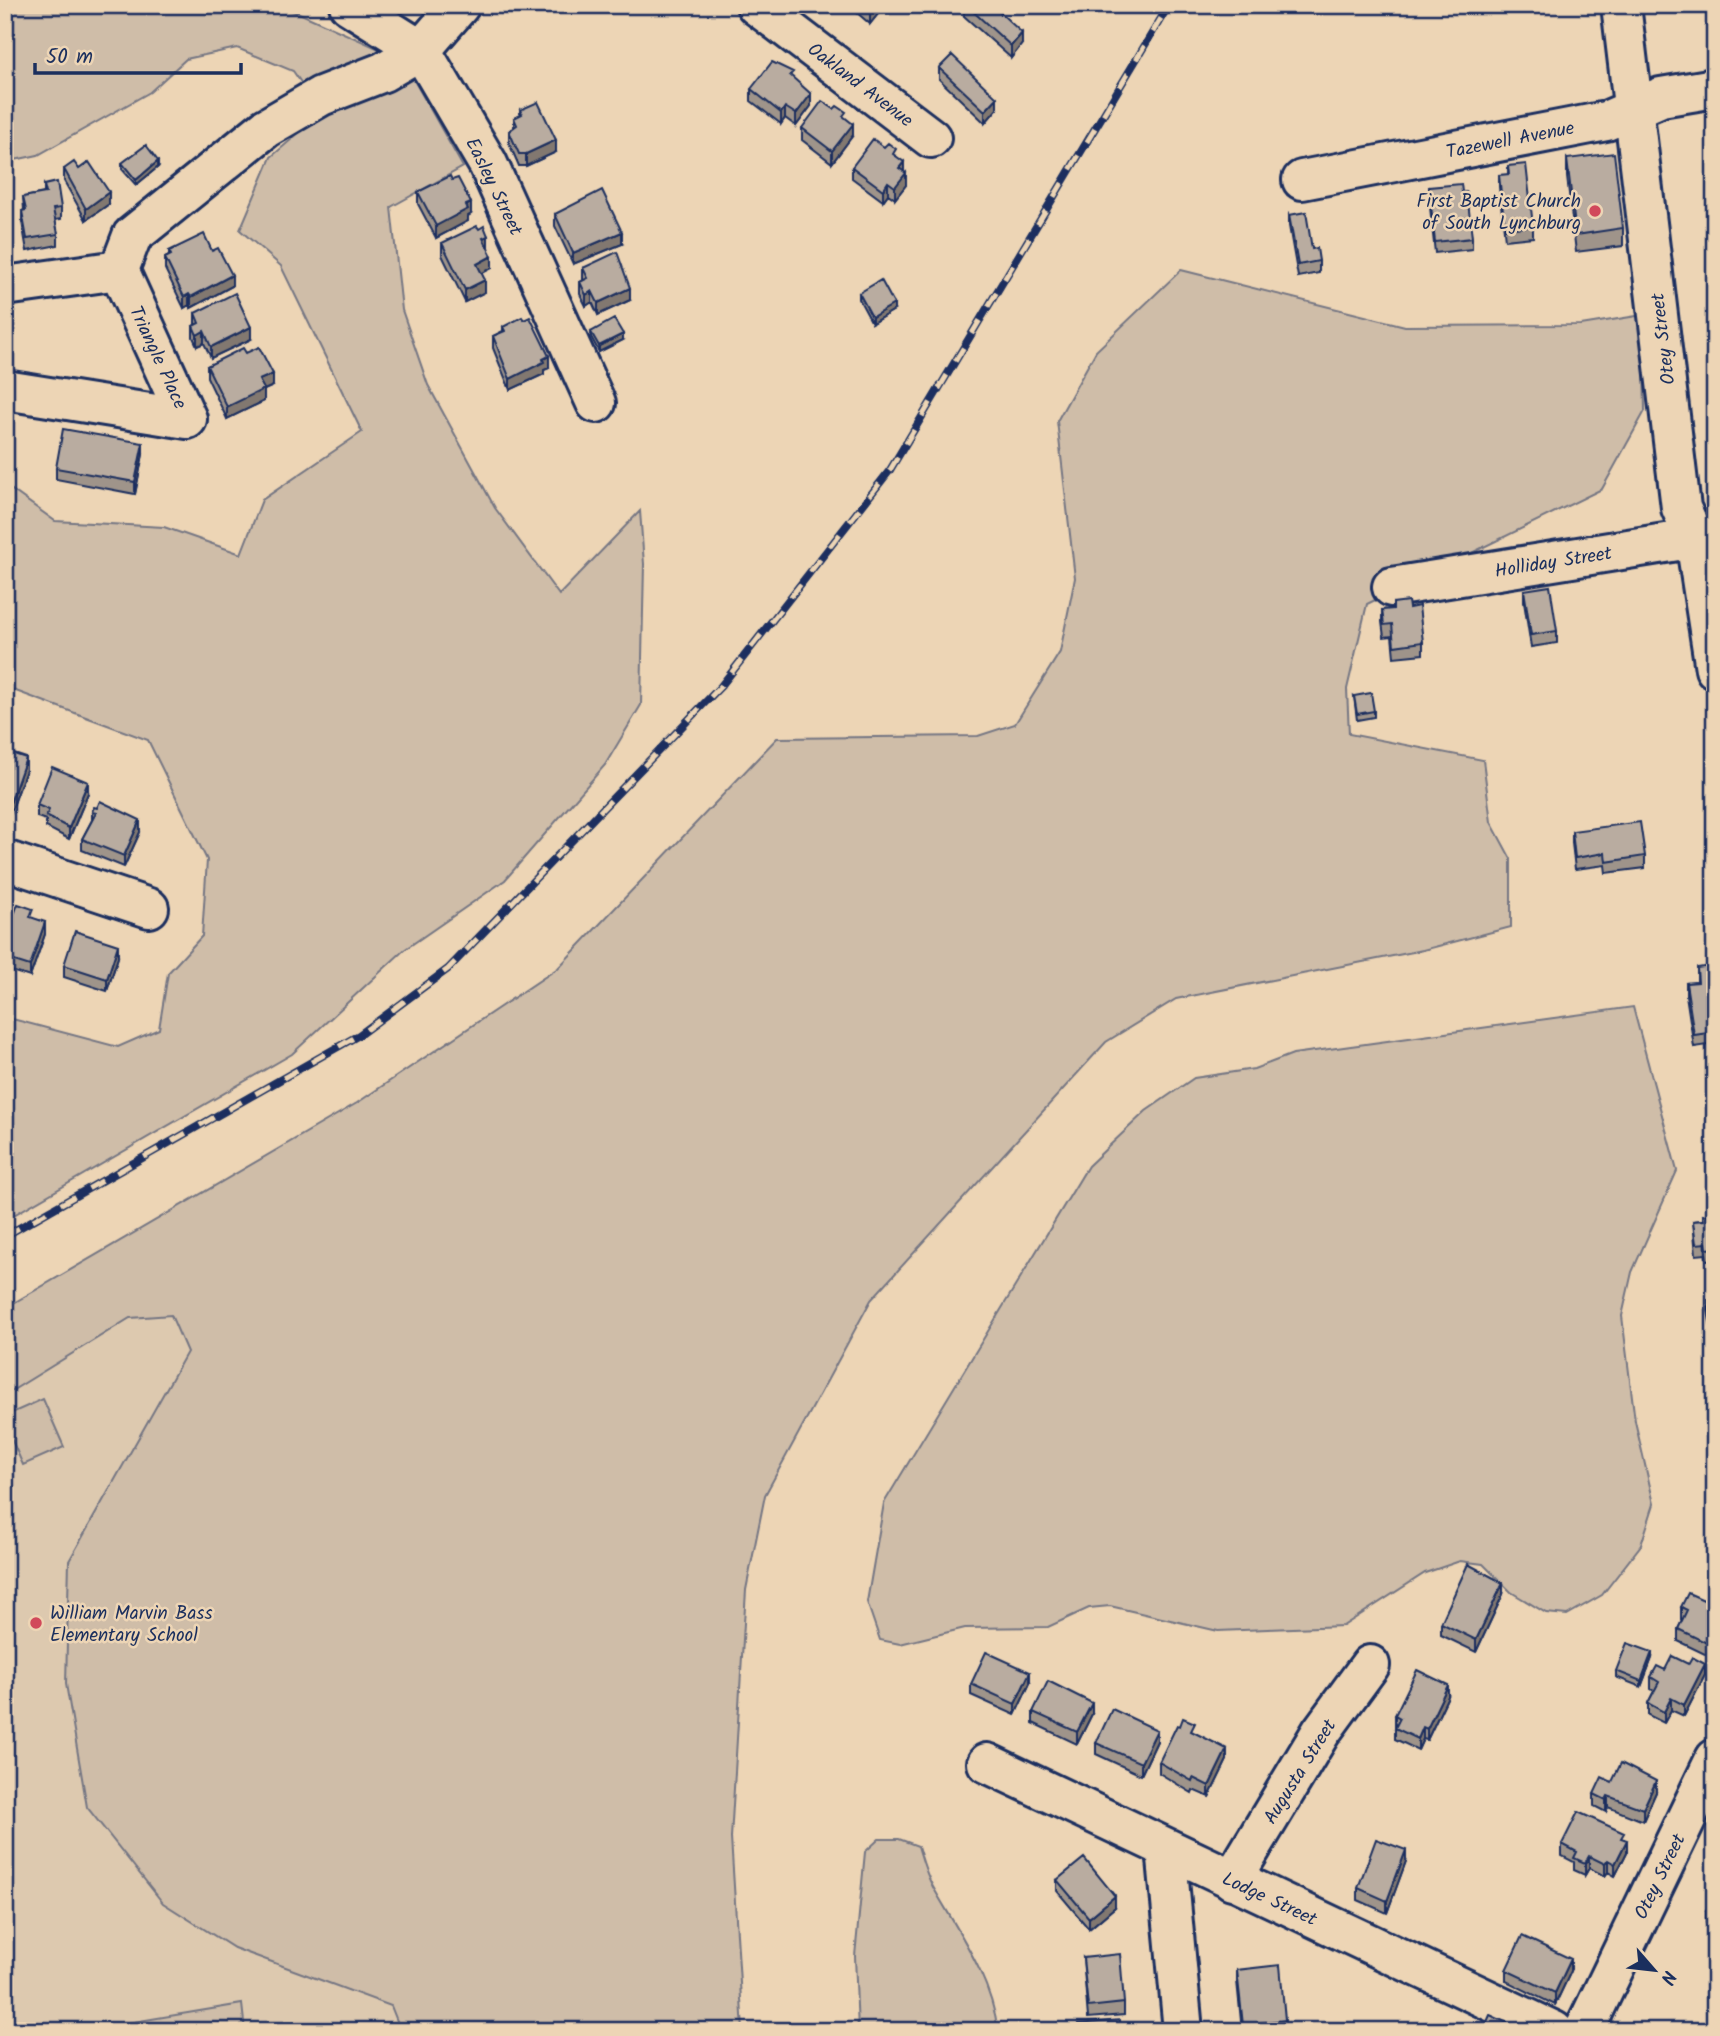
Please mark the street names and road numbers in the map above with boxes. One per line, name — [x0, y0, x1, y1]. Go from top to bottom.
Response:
street label: Oakland Avenue — [800, 36, 920, 136]
street label: Tazewell Avenue — [1444, 114, 1578, 168]
street label: Easley Street — [456, 133, 530, 242]
street label: Otey Street — [1643, 290, 1684, 386]
street label: Triangle Place — [120, 301, 194, 415]
street label: Holliday Street — [1493, 539, 1615, 587]
street label: Augusta Street — [1256, 1713, 1345, 1830]
street label: Otey Street — [1627, 1828, 1695, 1925]
street label: Lodge Street — [1217, 1865, 1322, 1935]

